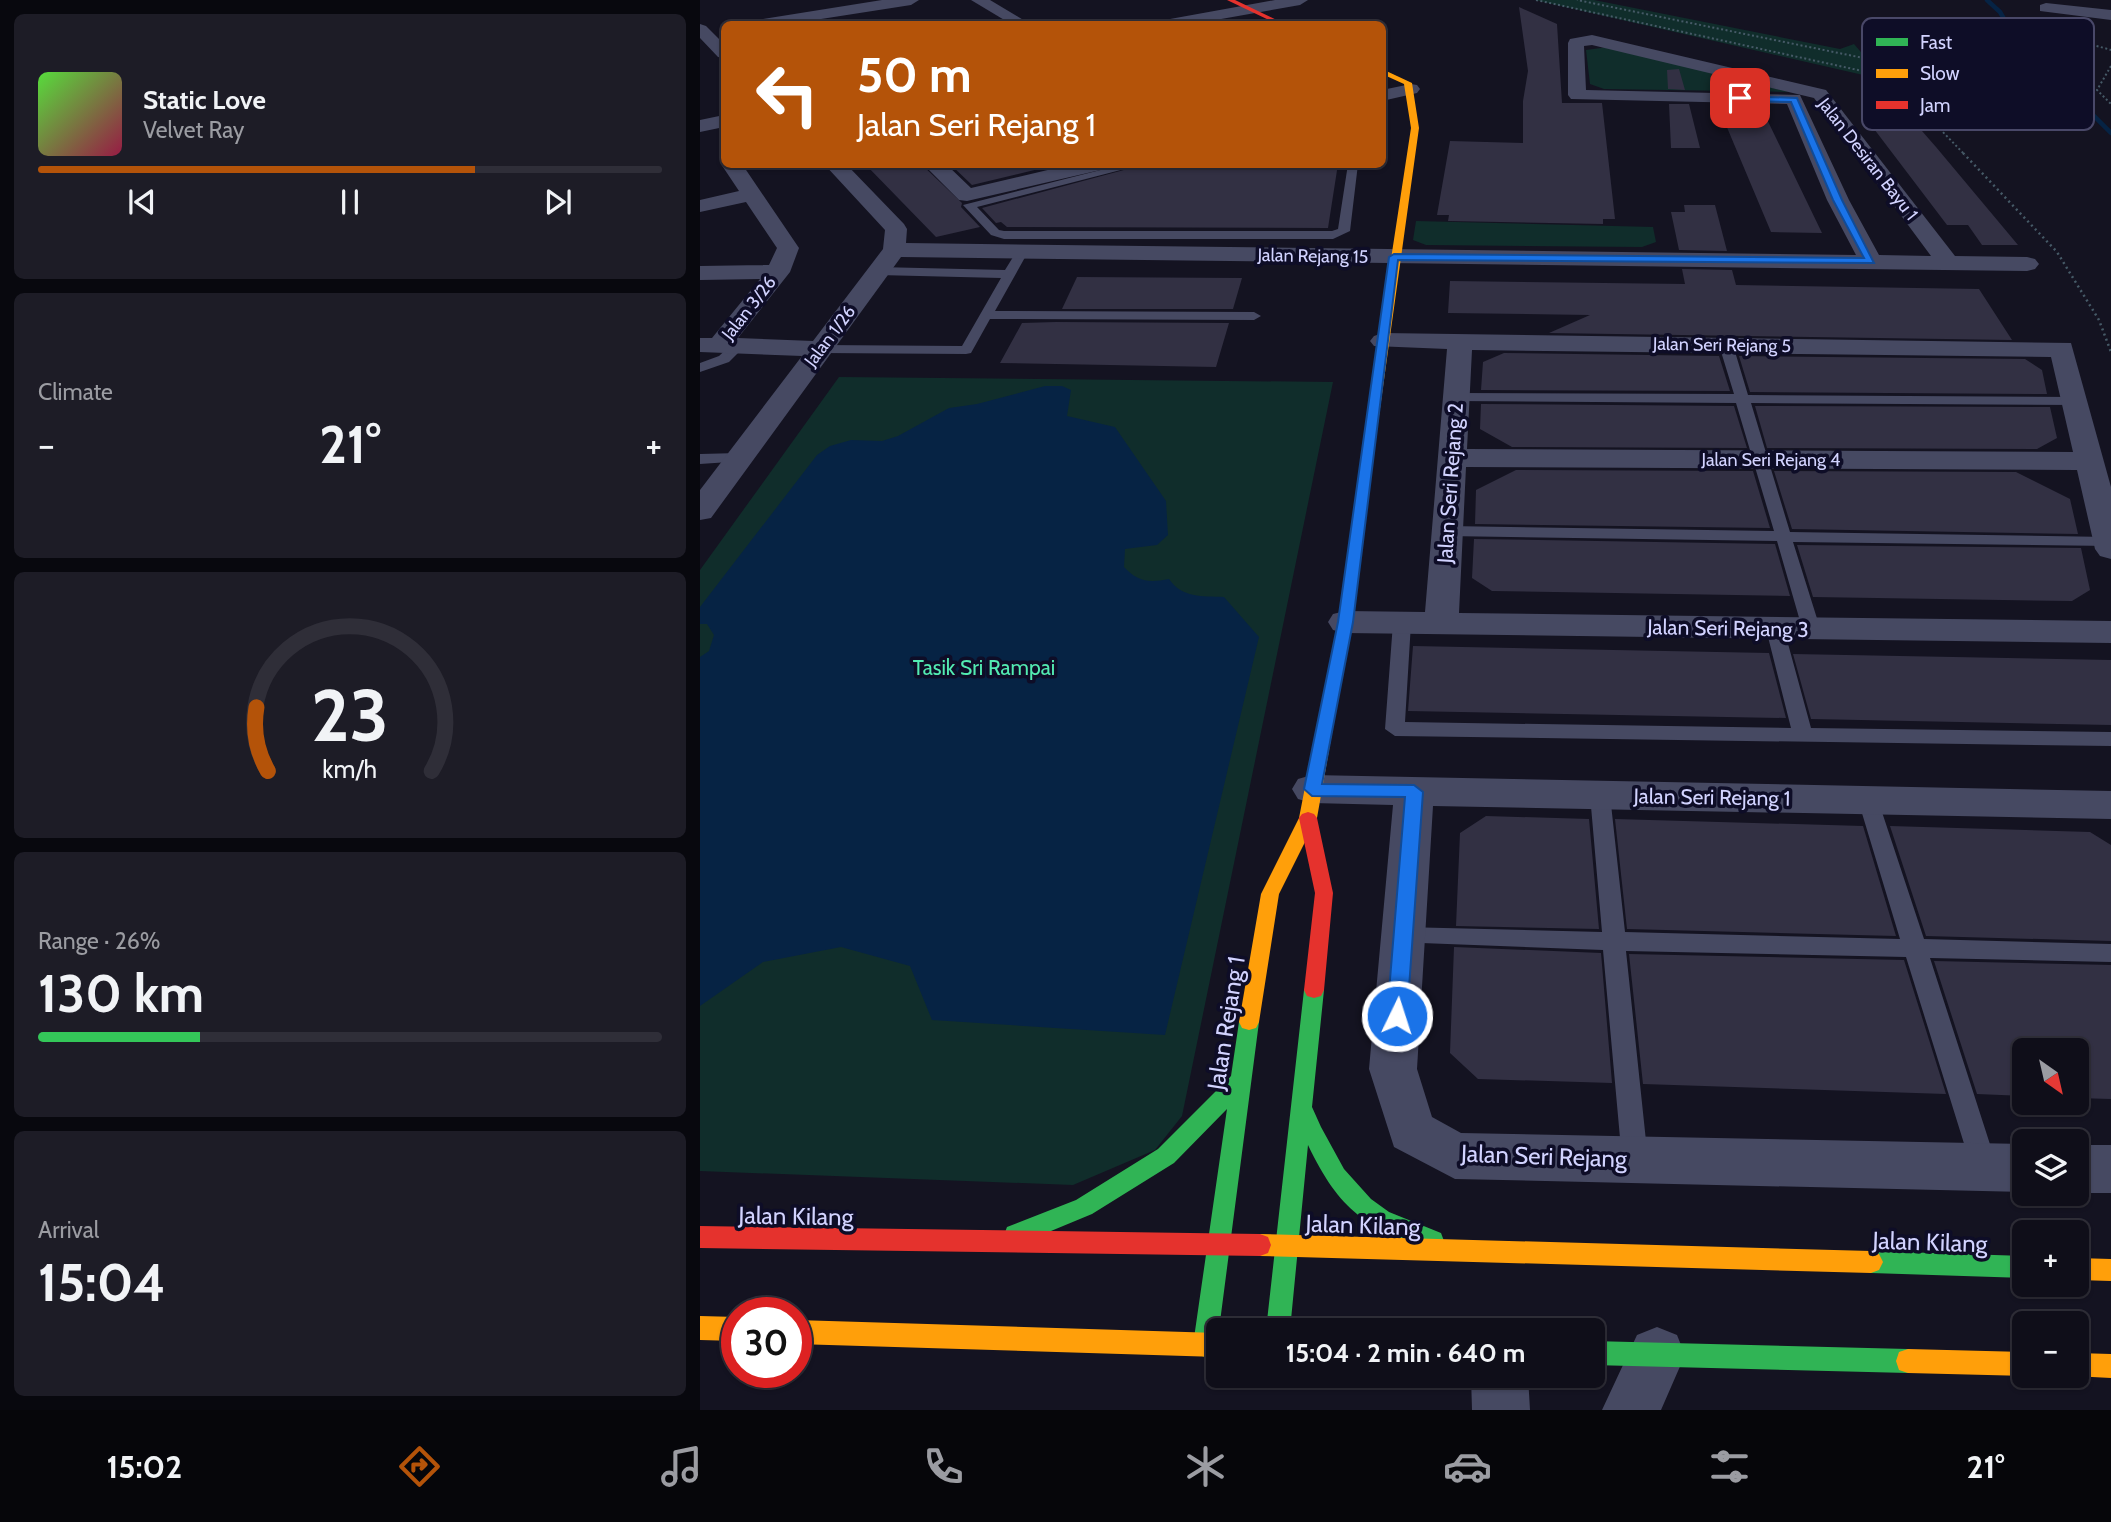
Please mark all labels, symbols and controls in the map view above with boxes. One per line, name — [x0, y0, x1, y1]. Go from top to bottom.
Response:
legend — [1862, 18, 2094, 130]
text: Fast — [1920, 31, 1953, 54]
text: 50 m — [857, 45, 972, 104]
icon: left — [742, 49, 833, 140]
text: Slow — [1920, 62, 1960, 85]
pin — [1710, 68, 1770, 128]
icon: arrive — [1721, 79, 1759, 117]
text: Static Love — [143, 84, 266, 116]
street label: Jalan Desiran Bayu 1 — [1813, 93, 1923, 225]
text: Jam — [1919, 94, 1950, 117]
text: Jalan Seri Rejang 1 — [857, 105, 1096, 144]
text: Velvet Ray — [143, 116, 244, 144]
icon: previous — [123, 183, 161, 221]
icon: pause — [331, 183, 369, 221]
icon: next — [539, 183, 577, 221]
street label: Jalan Rejang 15 — [1256, 244, 1369, 268]
street label: Jalan 3/26 — [717, 272, 781, 345]
street label: Jalan 1/26 — [799, 301, 860, 372]
street label: Jalan Seri Rejang 5 — [1652, 333, 1791, 357]
text: Climate — [38, 378, 113, 406]
street label: Jalan Seri Rejang 2 — [1432, 402, 1469, 565]
text: 21° — [319, 413, 381, 476]
text: − — [38, 421, 55, 468]
text: + — [645, 421, 662, 468]
street label: Jalan Seri Rejang 4 — [1701, 449, 1841, 471]
street label: Jalan Seri Rejang 3 — [1646, 614, 1809, 643]
park label: Tasik Sri Rampai — [913, 655, 1055, 680]
text: 23 — [311, 671, 389, 759]
text: km/h — [323, 754, 377, 784]
street label: Jalan Seri Rejang 1 — [1632, 783, 1791, 812]
text: Range · 26% — [38, 927, 161, 955]
street label: Jalan Rejang 1 — [1201, 954, 1251, 1093]
text: 130 km — [38, 962, 204, 1025]
position arrow — [1360, 979, 1434, 1053]
north arrow — [2012, 1038, 2090, 1115]
map controls — [2012, 1038, 2089, 1388]
button: layers — [2012, 1129, 2089, 1206]
street label: Jalan Seri Rejang — [1460, 1139, 1629, 1173]
street label: Jalan Kilang — [737, 1200, 855, 1232]
street label: Jalan Kilang — [1304, 1208, 1422, 1242]
text: Arrival — [38, 1216, 99, 1244]
button: + — [2012, 1220, 2089, 1297]
street label: Jalan Kilang — [1871, 1225, 1989, 1259]
text: 15:04 — [38, 1251, 166, 1314]
speed limit sign: 30 — [721, 1297, 812, 1388]
button: − — [2012, 1311, 2089, 1388]
text: 15:04 · 2 min · 640 m — [1286, 1337, 1525, 1369]
icon: directions — [395, 1442, 444, 1491]
icon: music — [657, 1442, 706, 1491]
icon: phone — [919, 1442, 968, 1491]
icon: climate — [1181, 1442, 1230, 1491]
icon: car — [1443, 1442, 1492, 1491]
icon: filters — [1705, 1442, 1754, 1491]
text: 15:02 — [106, 1447, 182, 1486]
text: 21° — [1967, 1447, 2005, 1486]

